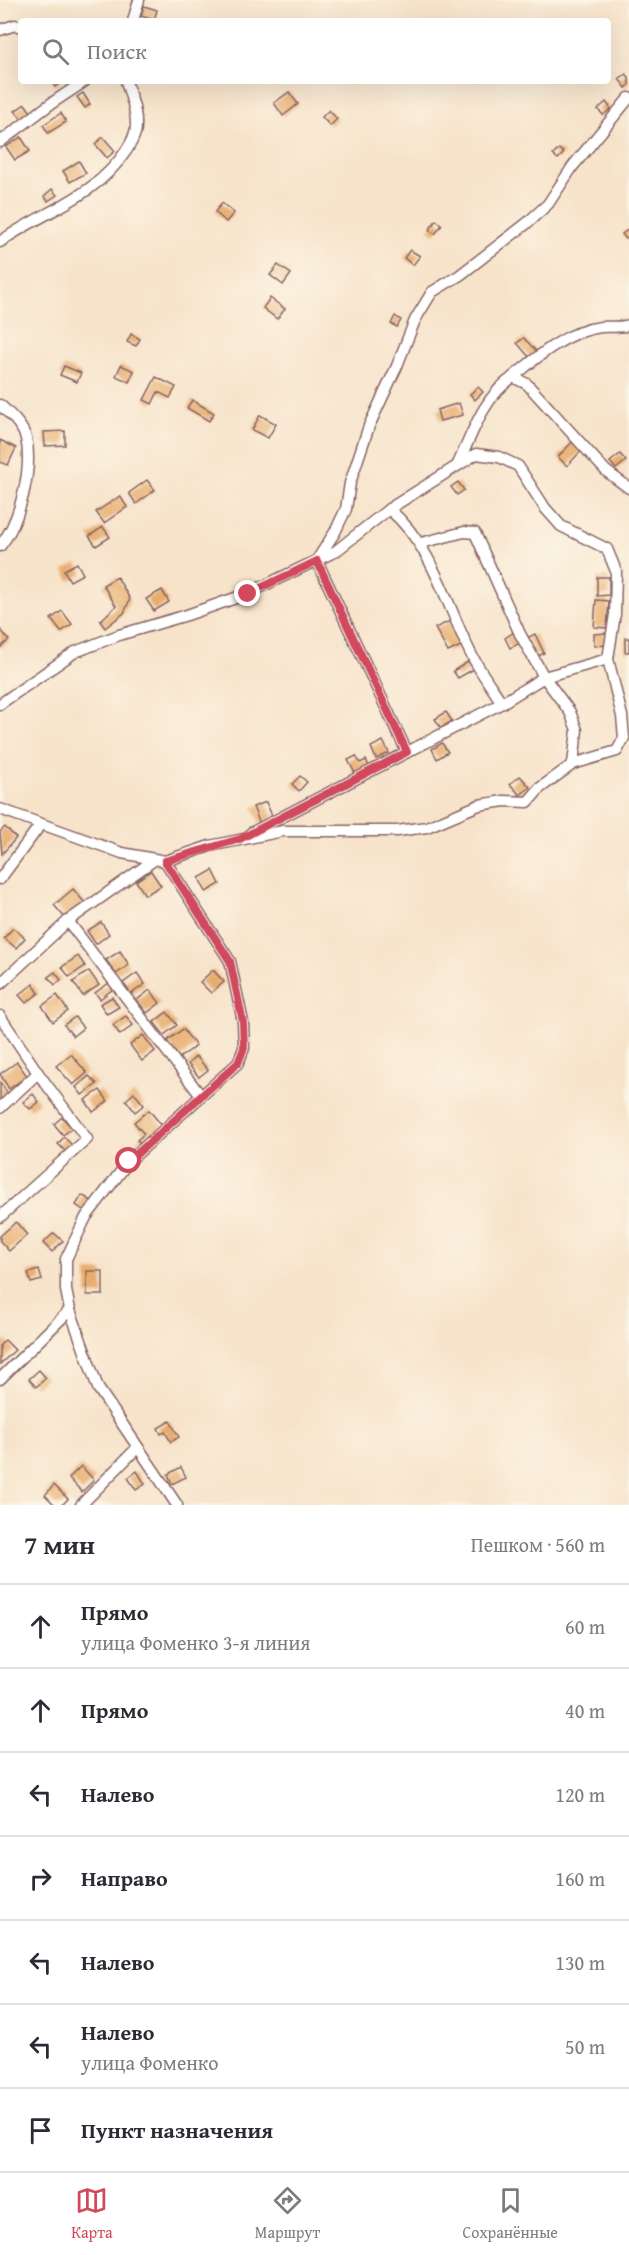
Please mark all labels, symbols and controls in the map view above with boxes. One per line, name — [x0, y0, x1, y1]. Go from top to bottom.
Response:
search box — [18, 18, 611, 84]
icon: search — [39, 35, 72, 68]
text: Поиск — [87, 35, 147, 67]
route end — [234, 580, 260, 606]
route start — [115, 1147, 141, 1173]
text: 7 мин — [24, 1525, 95, 1564]
text: Пешком · 560 m — [471, 1530, 605, 1559]
text: Прямо — [81, 1596, 148, 1628]
icon: ahead — [24, 1610, 57, 1643]
text: 60 m — [565, 1612, 605, 1641]
text: улица Фоменко 3-я линия — [81, 1628, 311, 1657]
icon: ahead — [24, 1694, 57, 1727]
text: Прямо — [81, 1694, 148, 1726]
text: 40 m — [565, 1696, 605, 1725]
icon: left — [24, 1778, 57, 1811]
text: Налево — [81, 1778, 154, 1810]
text: 120 m — [555, 1780, 605, 1809]
icon: right — [24, 1862, 57, 1895]
text: Направо — [81, 1862, 168, 1894]
text: 160 m — [555, 1864, 605, 1893]
icon: left — [24, 1946, 57, 1979]
text: Налево — [81, 1946, 154, 1978]
text: 130 m — [555, 1948, 605, 1977]
text: Налево — [81, 2016, 154, 2048]
icon: left — [24, 2030, 57, 2063]
text: 50 m — [565, 2032, 605, 2061]
text: улица Фоменко — [81, 2048, 219, 2077]
icon: arrive — [24, 2114, 57, 2147]
text: Пункт назначения — [81, 2114, 273, 2146]
tab: Карта — [71, 2184, 113, 2244]
tab: Маршрут — [255, 2184, 320, 2244]
tab: Сохранённые — [463, 2184, 558, 2244]

